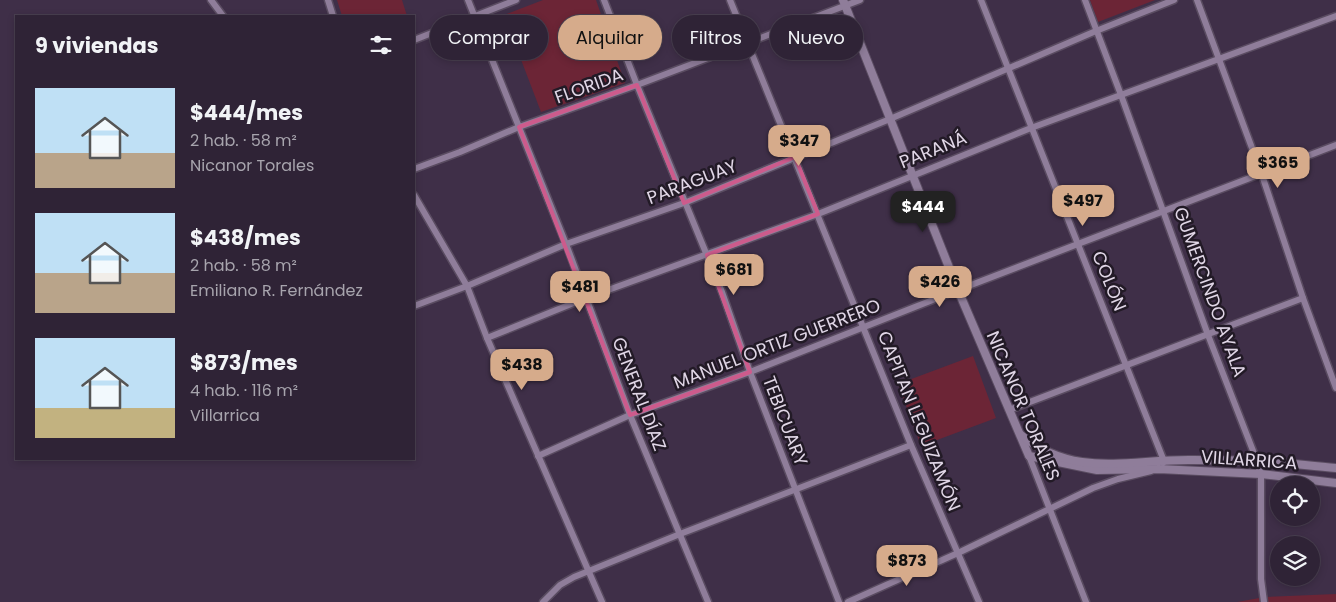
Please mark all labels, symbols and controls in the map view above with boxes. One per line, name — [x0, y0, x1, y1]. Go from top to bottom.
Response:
chip: Comprar — [430, 15, 548, 60]
chip: Alquilar — [558, 15, 662, 60]
chip: Filtros — [672, 15, 760, 60]
chip: Nuevo — [770, 15, 863, 60]
text: 9 viviendas — [35, 31, 158, 60]
icon: filters — [367, 31, 395, 59]
street label: FLORIDA — [551, 62, 627, 109]
text: $444/mes — [190, 98, 303, 127]
icon: home — [75, 108, 135, 168]
pin: $347 — [769, 124, 829, 167]
street label: PARANÁ — [895, 125, 970, 174]
text: 2 hab. · 58 m² — [190, 129, 297, 152]
text: $347 — [779, 129, 819, 152]
pin: $365 — [1248, 146, 1308, 189]
text: $365 — [1258, 151, 1298, 174]
street label: PARAGUAY — [643, 153, 741, 210]
text: Nicanor Torales — [190, 154, 314, 177]
pin: $497 — [1053, 184, 1113, 227]
text: $497 — [1063, 189, 1103, 212]
pin: $444 — [893, 190, 953, 233]
text: $444 — [901, 195, 945, 218]
street label: GUMERCINDO AYALA — [1168, 203, 1253, 380]
text: $438/mes — [190, 223, 301, 252]
icon: home — [75, 233, 135, 293]
street label: COLÓN — [1086, 247, 1133, 315]
text: 2 hab. · 58 m² — [190, 254, 297, 277]
pin: $681 — [704, 254, 764, 296]
text: $681 — [715, 258, 753, 281]
pin: $426 — [910, 266, 970, 308]
pin: $481 — [550, 270, 610, 313]
text: $426 — [920, 270, 960, 293]
text: $481 — [561, 275, 599, 298]
text: Emiliano R. Fernández — [190, 279, 363, 302]
street label: MANUEL ORTIZ GUERRERO — [670, 293, 884, 395]
street label: CAPITAN LEGUIZAMÓN — [872, 327, 967, 514]
street label: NICANOR TORALES — [981, 327, 1066, 484]
street label: GENERAL DÍAZ — [606, 333, 673, 454]
text: $873/mes — [190, 348, 298, 377]
pin: $438 — [492, 348, 552, 391]
text: $438 — [501, 353, 543, 376]
icon: home — [75, 358, 135, 418]
street label: TEBICUARY — [757, 372, 814, 470]
text: 4 hab. · 116 m² — [190, 379, 298, 402]
text: Villarrica — [190, 404, 260, 427]
street label: VILLARRICA — [1200, 444, 1298, 475]
map controls — [1270, 476, 1320, 586]
button: locate — [1270, 476, 1320, 526]
button: layers — [1270, 536, 1320, 586]
pin: $873 — [877, 544, 937, 587]
text: $873 — [887, 549, 927, 572]

